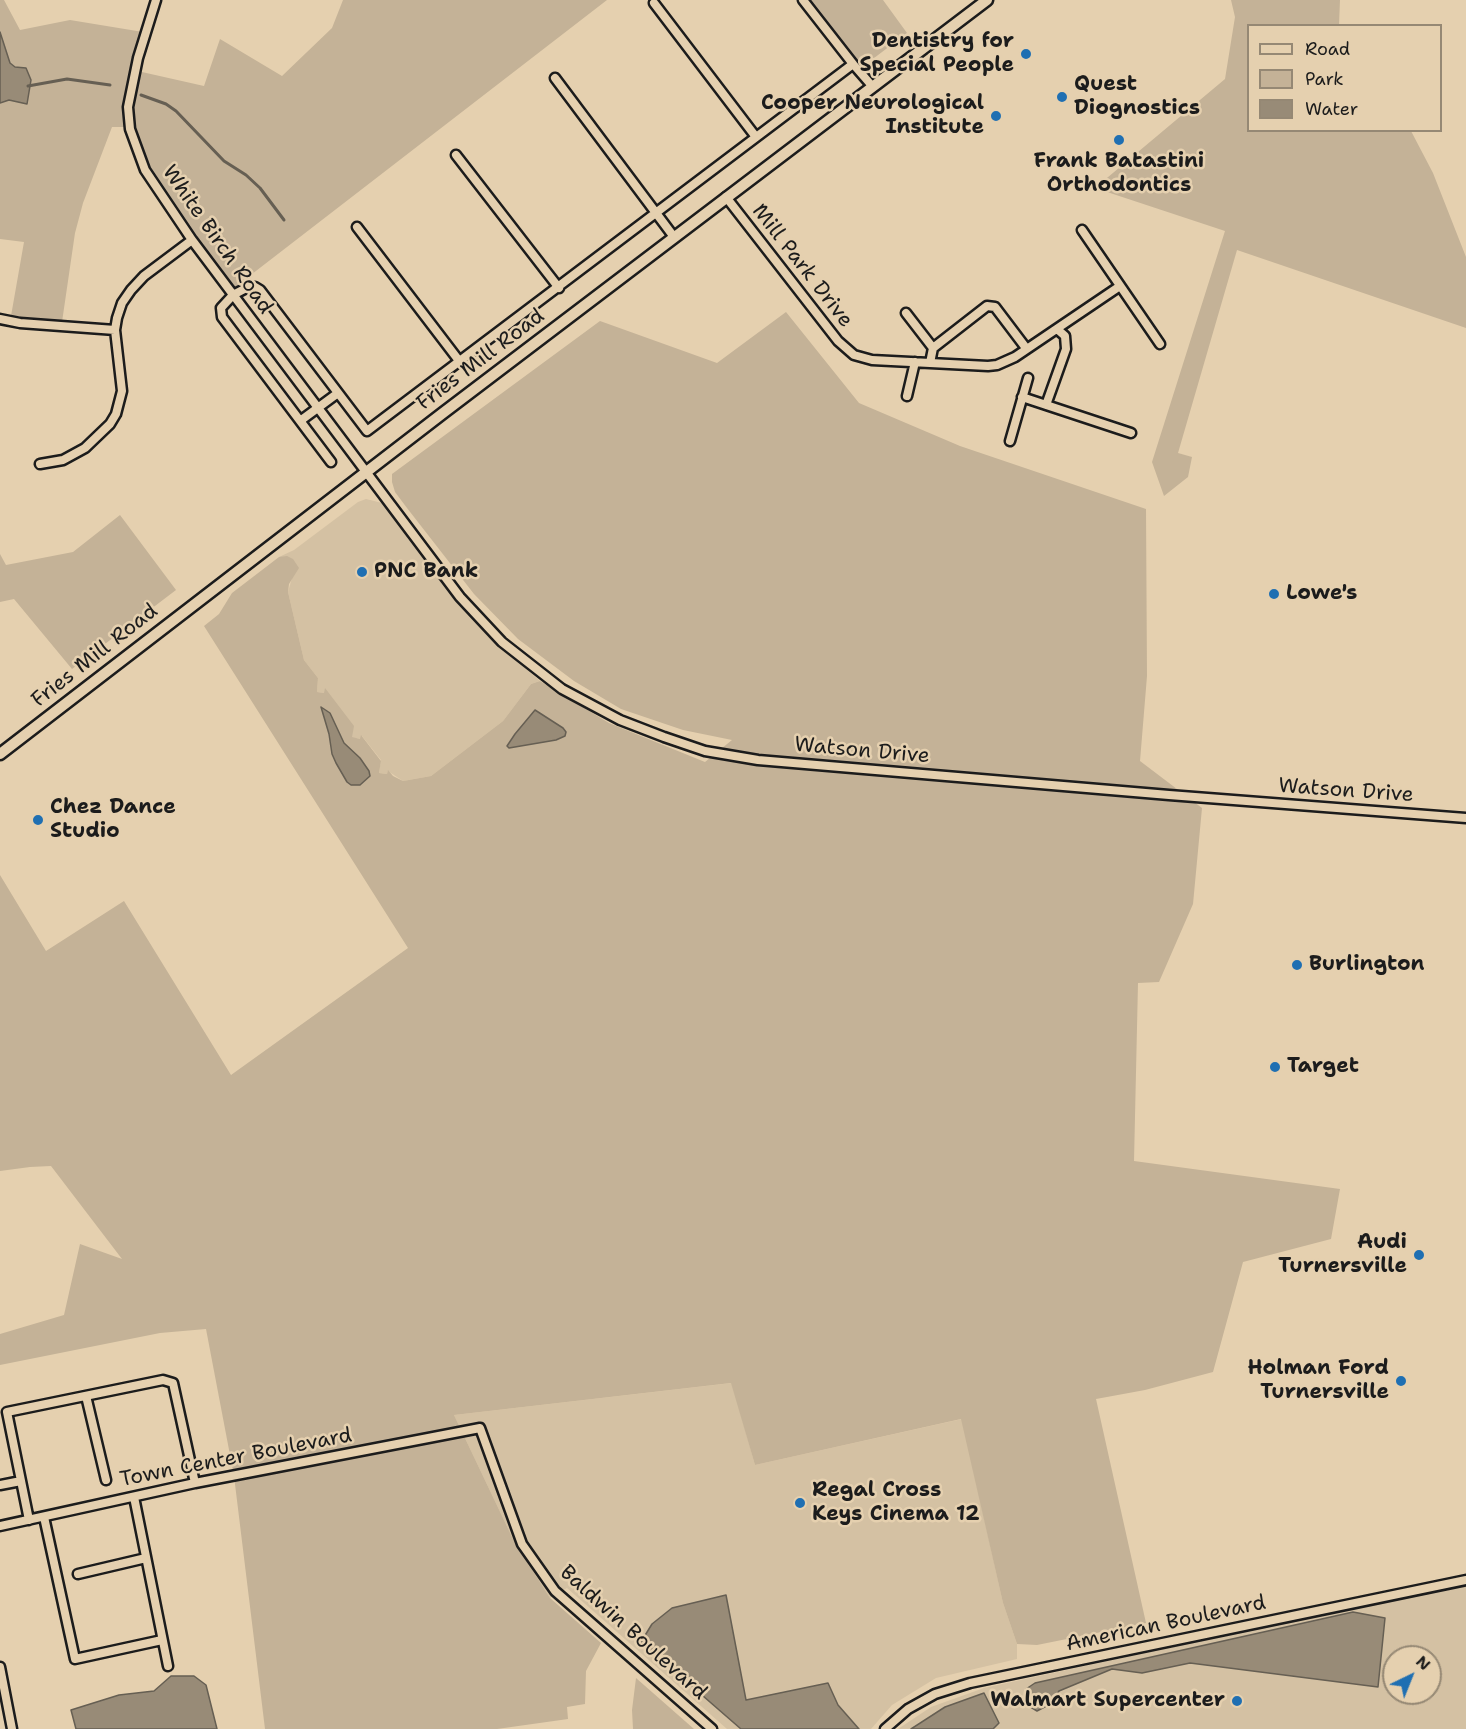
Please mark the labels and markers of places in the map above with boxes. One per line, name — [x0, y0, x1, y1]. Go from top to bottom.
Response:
place label: Dentistry for Special People — [860, 29, 1014, 79]
marker: Dentistry for Special People — [1019, 47, 1033, 61]
place label: Quest Diognostics — [1074, 72, 1200, 122]
marker: Quest Diognostics — [1055, 90, 1069, 104]
place label: Cooper Neurological Institute — [761, 91, 984, 141]
marker: Cooper Neurological Institute — [989, 109, 1003, 123]
marker: Frank Batastini Orthodontics — [1112, 133, 1126, 147]
place label: Frank Batastini Orthodontics — [1034, 149, 1204, 199]
place label: PNC Bank — [374, 559, 478, 585]
marker: PNC Bank — [355, 565, 369, 579]
place label: Lowe's — [1286, 581, 1357, 607]
marker: Lowe's — [1267, 587, 1281, 601]
place label: Chez Dance Studio — [50, 795, 176, 845]
marker: Chez Dance Studio — [31, 813, 45, 827]
place label: Burlington — [1309, 952, 1425, 978]
marker: Burlington — [1290, 958, 1304, 972]
place label: Target — [1287, 1054, 1359, 1080]
marker: Target — [1268, 1060, 1282, 1074]
place label: Audi Turnersville — [1278, 1230, 1407, 1280]
marker: Audi Turnersville — [1412, 1248, 1426, 1262]
place label: Holman Ford Turnersville — [1247, 1356, 1389, 1406]
marker: Holman Ford Turnersville — [1394, 1374, 1408, 1388]
place label: Regal Cross Keys Cinema 12 — [812, 1478, 980, 1528]
marker: Regal Cross Keys Cinema 12 — [793, 1496, 807, 1510]
place label: Walmart Supercenter — [990, 1688, 1225, 1714]
marker: Walmart Supercenter — [1230, 1694, 1244, 1708]

